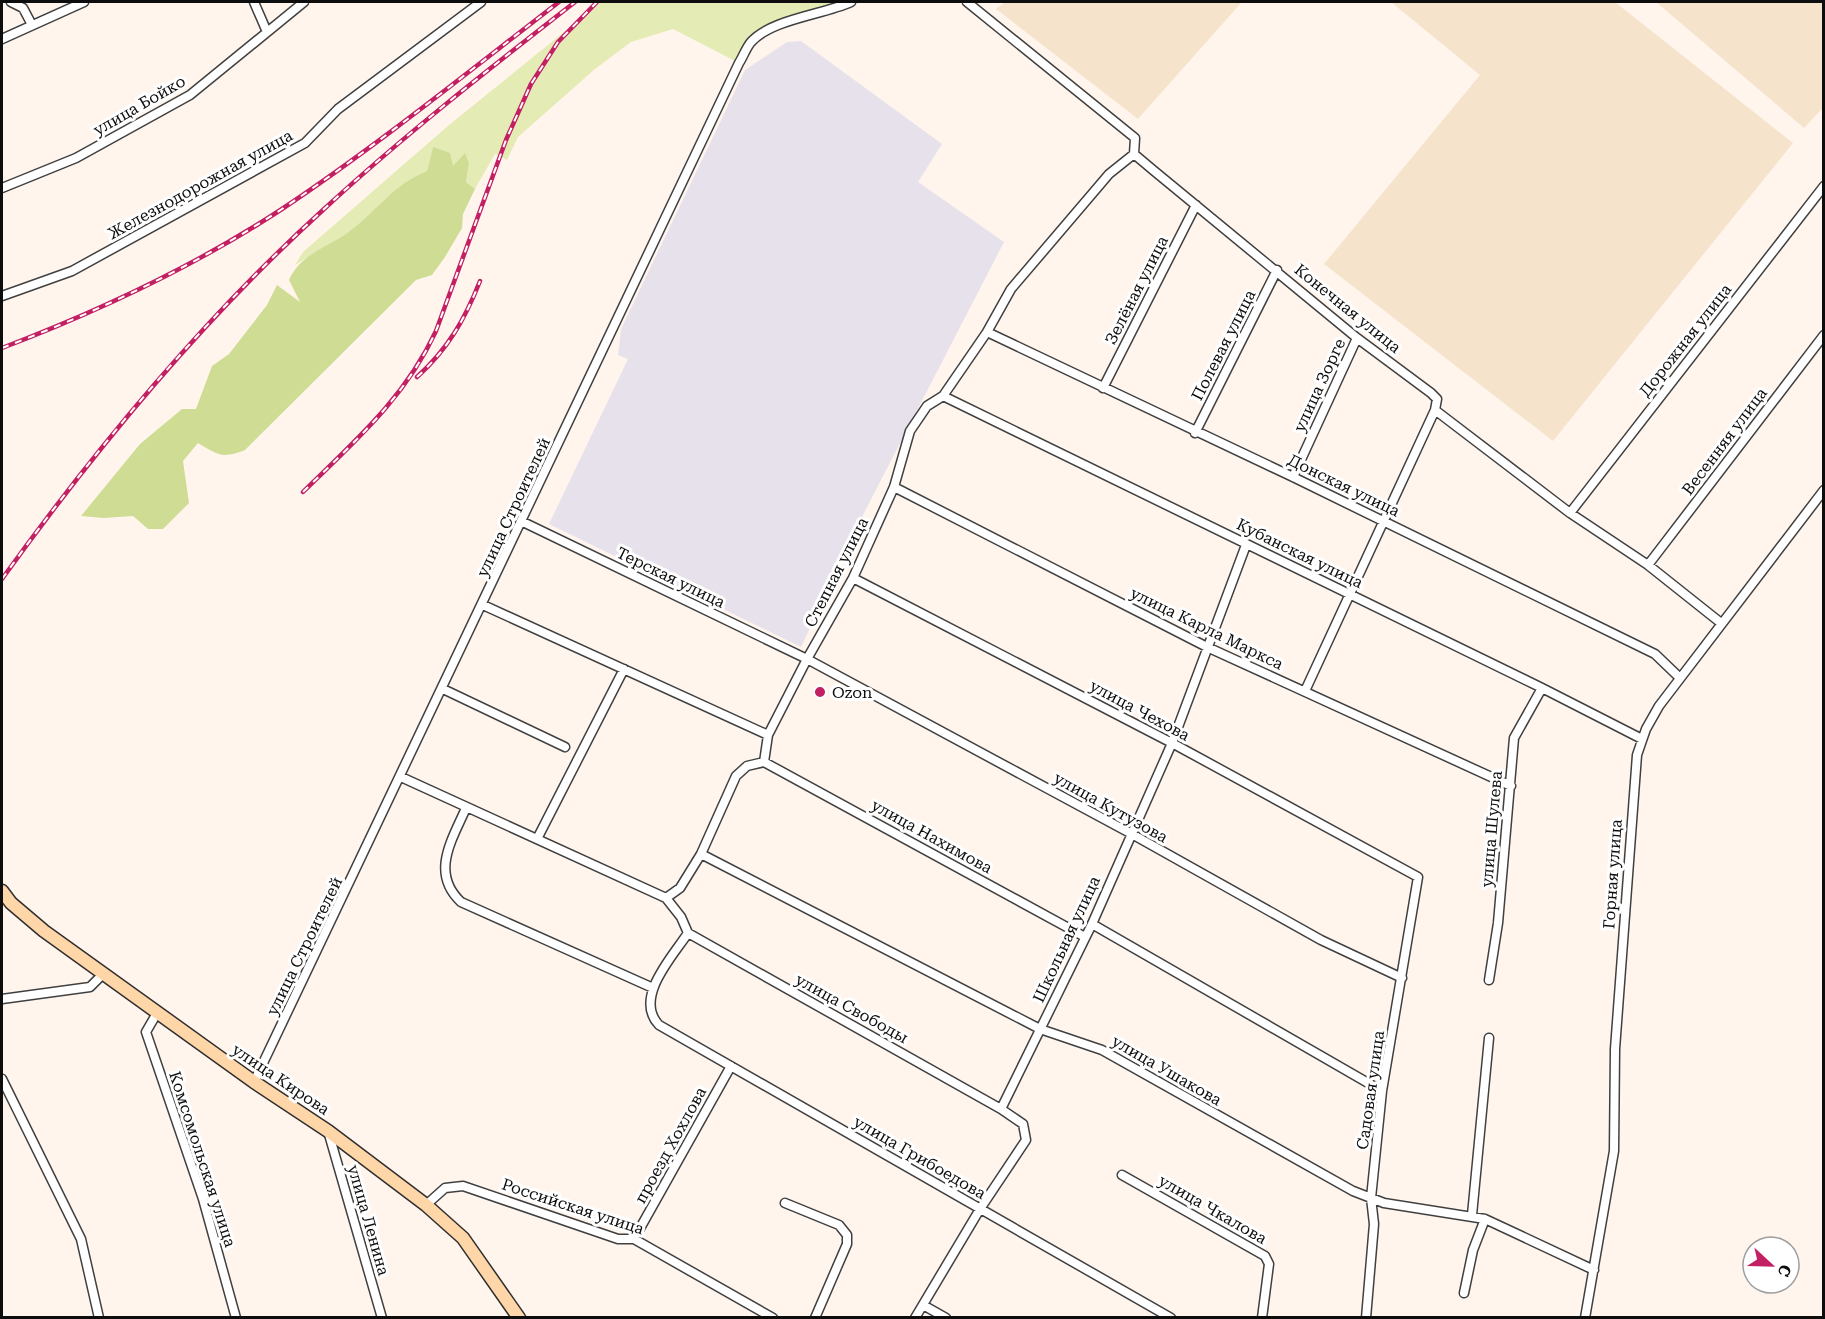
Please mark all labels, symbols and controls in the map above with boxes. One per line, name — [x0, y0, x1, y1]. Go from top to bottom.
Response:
street label: улица Бойко — [90, 71, 189, 139]
street label: Железнодорожная улица — [105, 126, 296, 243]
street label: Зелёная улица — [1101, 232, 1172, 348]
street label: Конечная улица — [1291, 260, 1405, 357]
street label: Дорожная улица — [1635, 280, 1736, 401]
street label: Полевая улица — [1187, 287, 1260, 404]
street label: улица Зорге — [1290, 335, 1349, 435]
street label: Весенняя улица — [1678, 384, 1771, 499]
street label: улица Строителей — [473, 434, 554, 580]
street label: Донская улица — [1285, 450, 1403, 521]
street label: Степная улица — [801, 514, 872, 630]
street label: Кубанская улица — [1234, 515, 1366, 592]
street label: Терская улица — [614, 543, 728, 612]
street label: улица Карла Маркса — [1127, 583, 1287, 674]
street label: улица Чехова — [1087, 676, 1193, 745]
place label: Ozon — [832, 683, 872, 702]
marker: Ozon — [813, 685, 827, 699]
street label: улица Кутузова — [1050, 768, 1171, 847]
street label: улица Шулева — [1477, 770, 1506, 888]
street label: улица Нахимова — [868, 795, 996, 878]
street label: Горная улица — [1599, 818, 1626, 929]
street label: Школьная улица — [1029, 873, 1104, 1005]
street label: улица Строителей — [263, 874, 346, 1019]
street label: улица Свободы — [792, 970, 912, 1047]
street label: Садовая улица — [1353, 1029, 1388, 1151]
street label: улица Ушакова — [1108, 1031, 1225, 1110]
street label: улица Кирова — [228, 1040, 333, 1119]
street label: Комсомольская улица — [165, 1069, 240, 1250]
street label: проезд Хохлова — [631, 1083, 710, 1207]
street label: улица Грибоедова — [850, 1112, 989, 1203]
street label: улица Ленина — [344, 1163, 394, 1278]
street label: улица Чкалова — [1155, 1171, 1270, 1248]
street label: Российская улица — [499, 1175, 647, 1239]
north arrow — [1741, 1235, 1801, 1295]
text: С — [1774, 1262, 1795, 1279]

